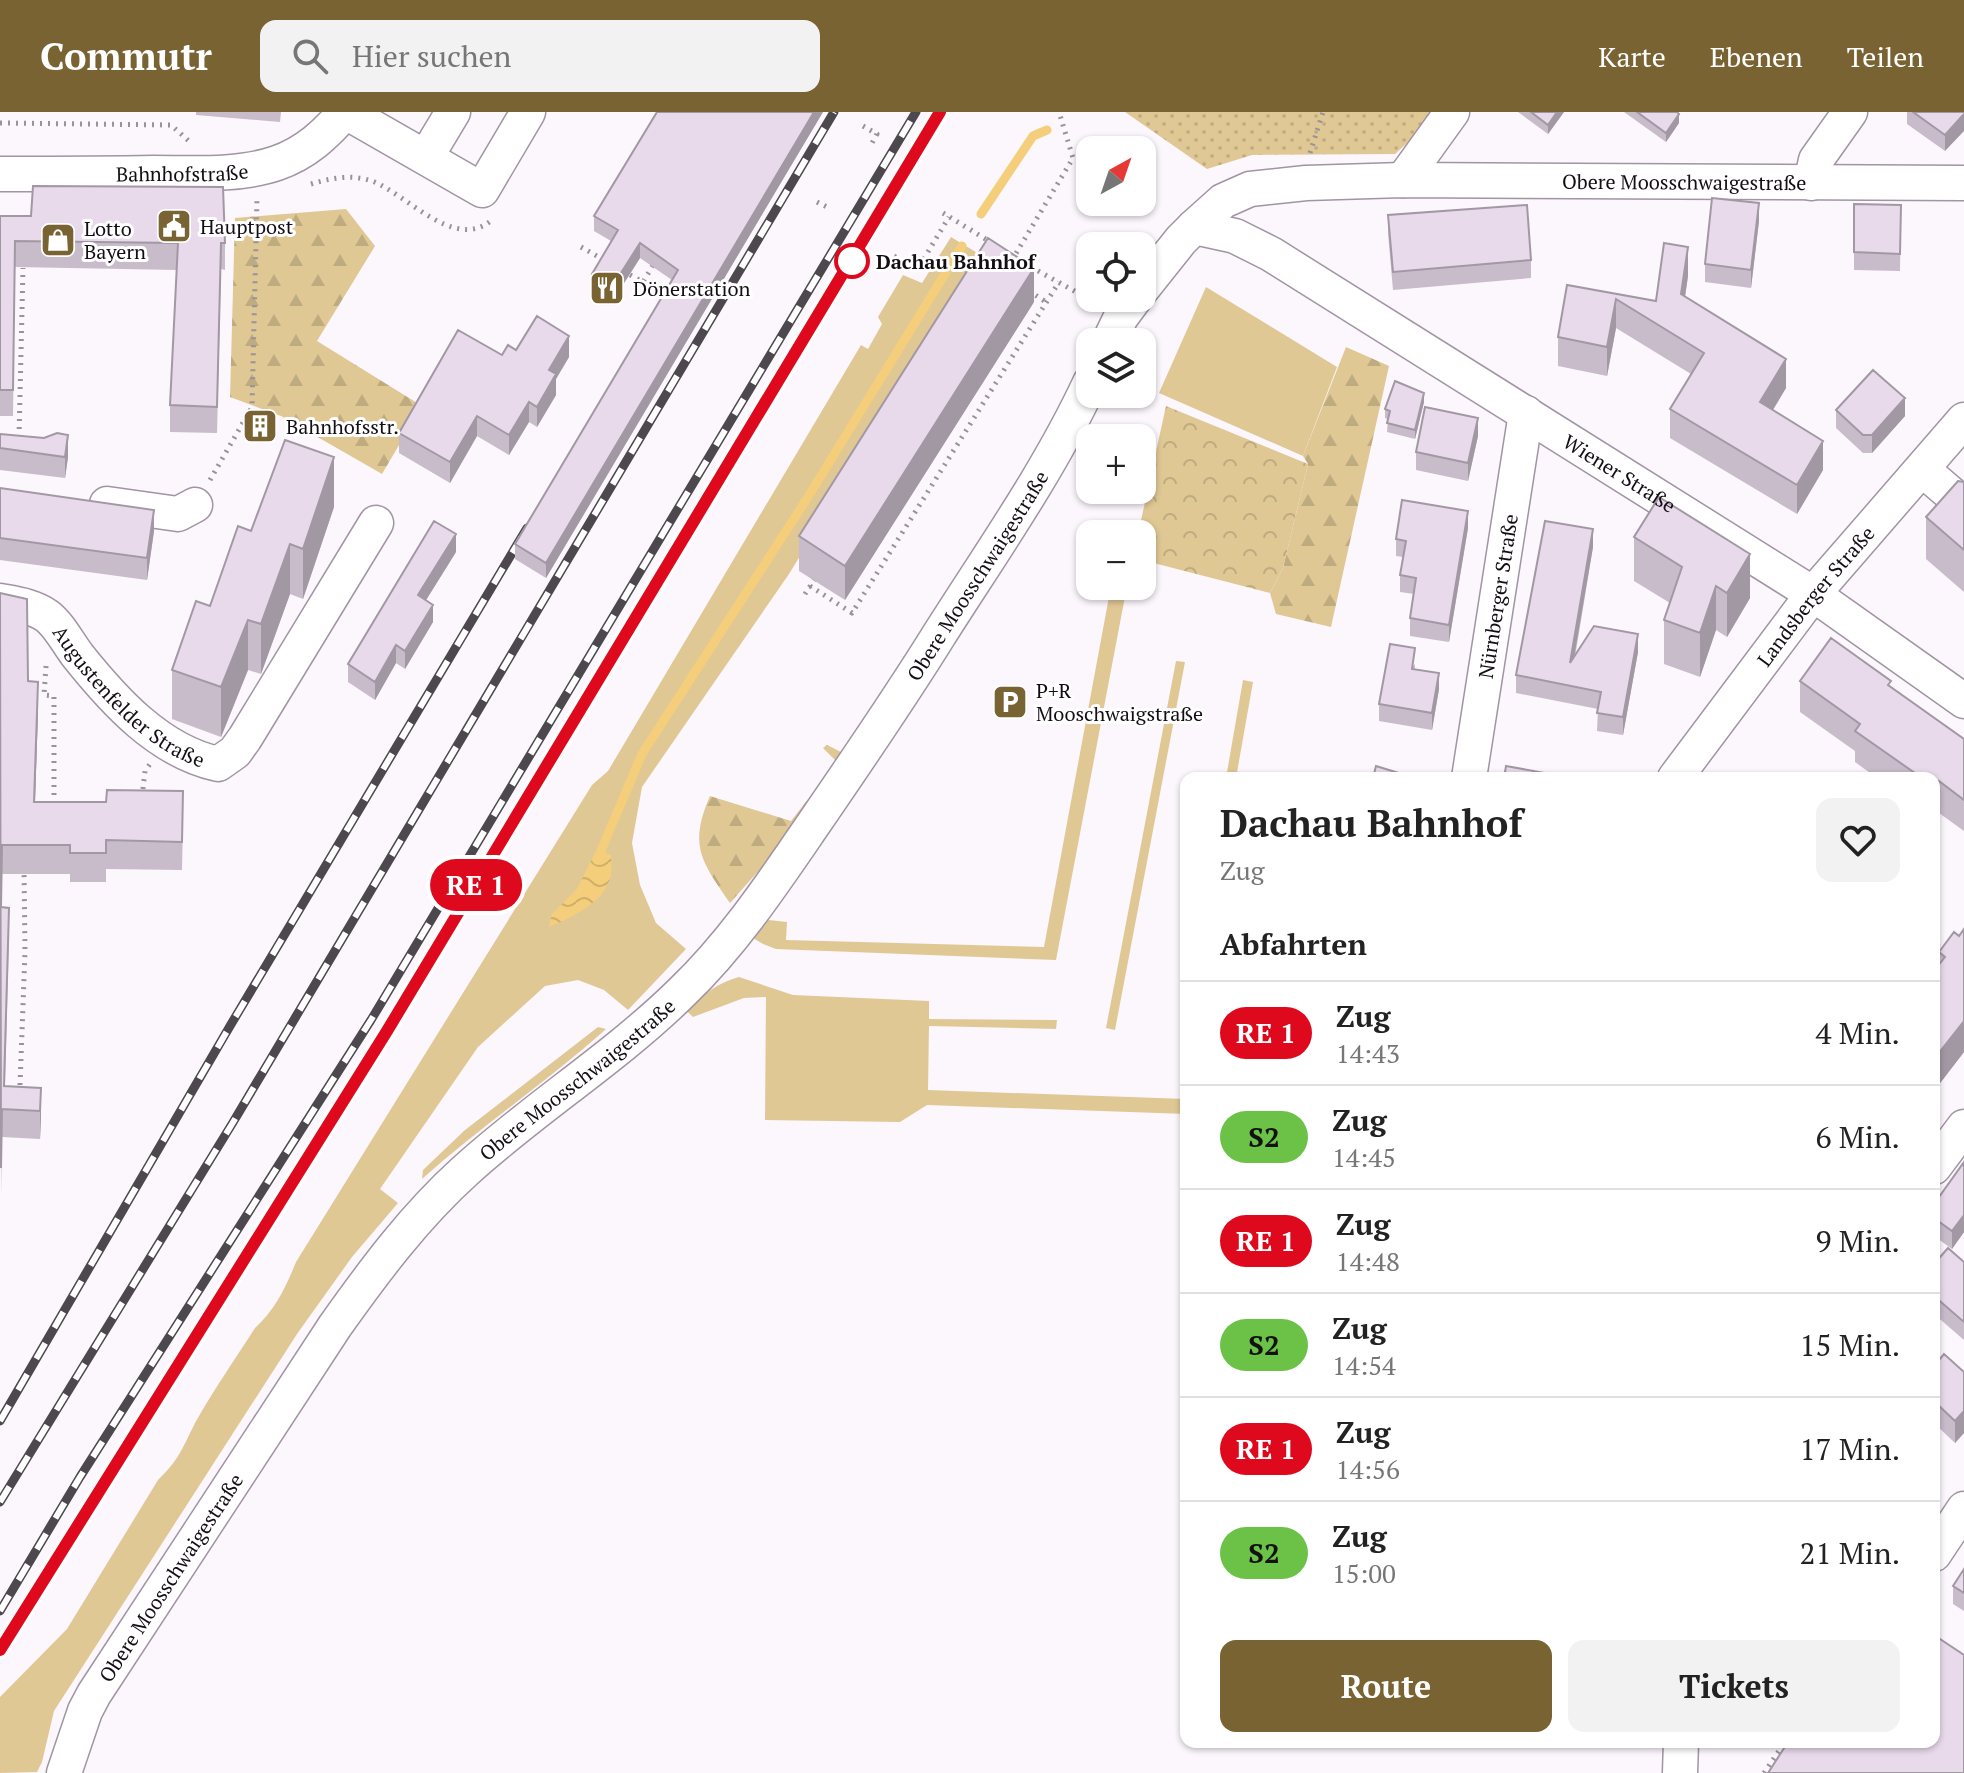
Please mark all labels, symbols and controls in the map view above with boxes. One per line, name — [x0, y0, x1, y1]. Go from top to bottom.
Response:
search box — [260, 20, 820, 92]
text: Commutr — [40, 31, 212, 81]
icon: search — [288, 34, 332, 78]
text: Hier suchen — [352, 36, 511, 76]
text: Karte — [1598, 38, 1666, 75]
text: Ebenen — [1710, 38, 1803, 75]
text: Teilen — [1847, 38, 1924, 75]
north arrow — [1076, 136, 1156, 216]
map controls — [1076, 136, 1156, 600]
street label: Bahnhofstraße — [116, 157, 250, 187]
street label: Obere Moosschwaigestraße — [1562, 167, 1806, 196]
public building icon: Hauptpost — [155, 207, 193, 245]
place label: Hauptpost — [200, 213, 294, 240]
place label: Lotto Bayern — [84, 215, 146, 265]
shop icon: Lotto Bayern — [39, 221, 77, 259]
button: locate — [1076, 232, 1156, 312]
marker: Dachau Bahnhof — [835, 244, 869, 278]
place label: Dachau Bahnhof — [876, 248, 1037, 275]
restaurant icon: Dönerstation — [588, 269, 626, 307]
place label: Dönerstation — [633, 275, 751, 302]
button: layers — [1076, 328, 1156, 408]
building icon: Bahnhofsstr. — [241, 407, 279, 445]
place label: Bahnhofsstr. — [286, 413, 399, 440]
button: + — [1076, 424, 1156, 504]
street label: Wiener Straße — [1558, 427, 1681, 518]
street label: Obere Moosschwaigestraße — [900, 465, 1054, 686]
street label: Nürnberger Straße — [1471, 512, 1524, 680]
button: − — [1076, 520, 1156, 600]
street label: Landsberger Straße — [1750, 520, 1880, 671]
street label: Augustenfelder Straße — [47, 620, 209, 773]
place label: P+R Mooschwaigstraße — [1036, 677, 1203, 727]
parking icon: P+R Mooschwaigstraße — [991, 683, 1029, 721]
text: Dachau Bahnhof — [1220, 798, 1523, 848]
button: heart — [1816, 798, 1900, 882]
text: Zug — [1220, 853, 1264, 887]
line badge: RE 1 — [420, 859, 532, 911]
text: RE 1 — [446, 866, 506, 903]
text: Abfahrten — [1220, 924, 1367, 964]
street label: Obere Moosschwaigestraße — [473, 992, 681, 1166]
text: Zug — [1336, 996, 1390, 1036]
text: 4 Min. — [1815, 1013, 1900, 1053]
text: RE 1 — [1236, 1014, 1296, 1051]
text: 14:43 — [1336, 1036, 1400, 1070]
text: Zug — [1332, 1100, 1387, 1140]
text: 6 Min. — [1815, 1117, 1900, 1157]
text: S2 — [1248, 1118, 1280, 1155]
text: 14:45 — [1332, 1140, 1396, 1174]
text: Zug — [1336, 1204, 1390, 1244]
text: 9 Min. — [1815, 1221, 1900, 1261]
text: RE 1 — [1236, 1222, 1296, 1259]
text: 14:48 — [1336, 1244, 1400, 1278]
text: Zug — [1332, 1308, 1387, 1348]
text: 15 Min. — [1800, 1325, 1900, 1365]
text: S2 — [1248, 1326, 1280, 1363]
text: 14:54 — [1332, 1348, 1396, 1382]
text: Zug — [1336, 1412, 1390, 1452]
text: 17 Min. — [1800, 1429, 1900, 1469]
text: RE 1 — [1236, 1430, 1296, 1467]
text: 14:56 — [1336, 1452, 1400, 1486]
street label: Obere Moosschwaigestraße — [92, 1468, 249, 1687]
text: Zug — [1332, 1516, 1387, 1556]
text: 21 Min. — [1800, 1533, 1900, 1573]
text: S2 — [1248, 1534, 1280, 1571]
text: 15:00 — [1332, 1556, 1396, 1590]
button: Route — [1220, 1640, 1552, 1732]
button: Tickets — [1568, 1640, 1900, 1732]

